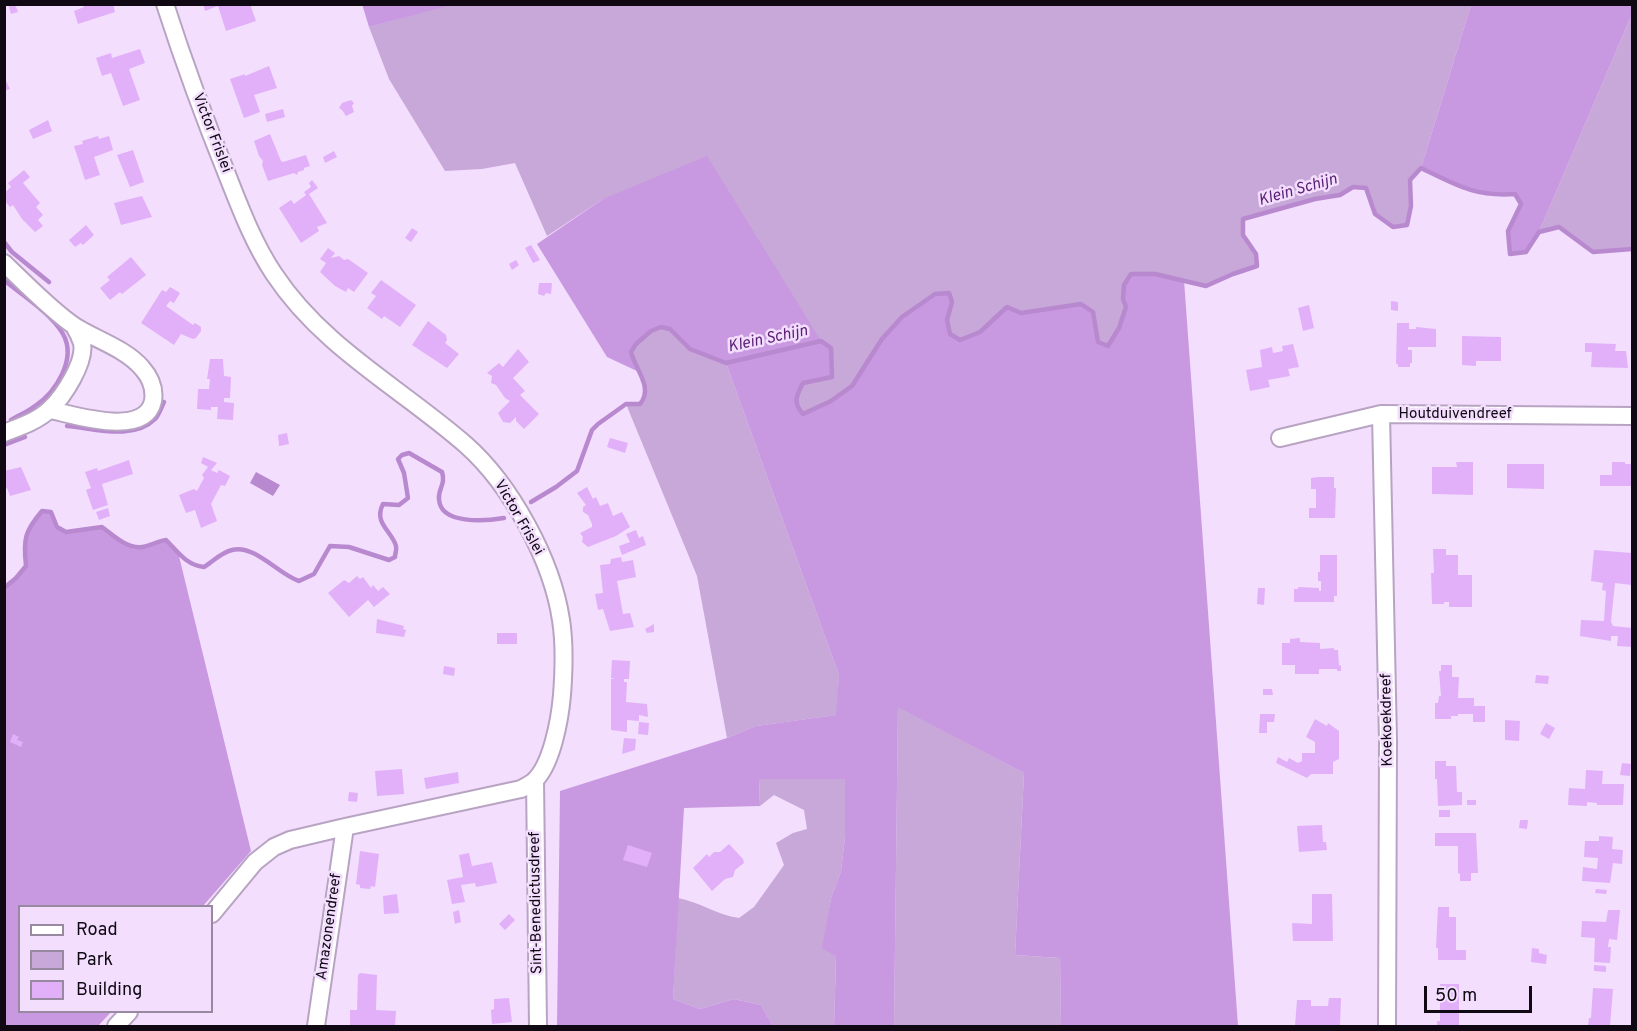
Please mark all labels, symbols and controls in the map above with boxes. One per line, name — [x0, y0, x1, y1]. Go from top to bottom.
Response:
street label: Victor Frislei — [188, 91, 234, 175]
water label: Klein Schijn — [1256, 171, 1340, 211]
water label: Klein Schijn — [726, 322, 810, 358]
street label: Houtduivendreef — [1398, 406, 1512, 424]
street label: Victor Frislei — [489, 477, 547, 559]
street label: Koekoekdreef — [1378, 673, 1398, 767]
street label: Sint-Benedictusdreef — [527, 832, 547, 974]
street label: Amazonendreef — [314, 873, 346, 981]
legend — [18, 905, 213, 1013]
text: Road — [76, 919, 118, 942]
text: Park — [76, 949, 113, 972]
scale bar — [1427, 974, 1535, 1012]
text: Building — [76, 979, 142, 1002]
text: 50 m — [1435, 985, 1477, 1008]

